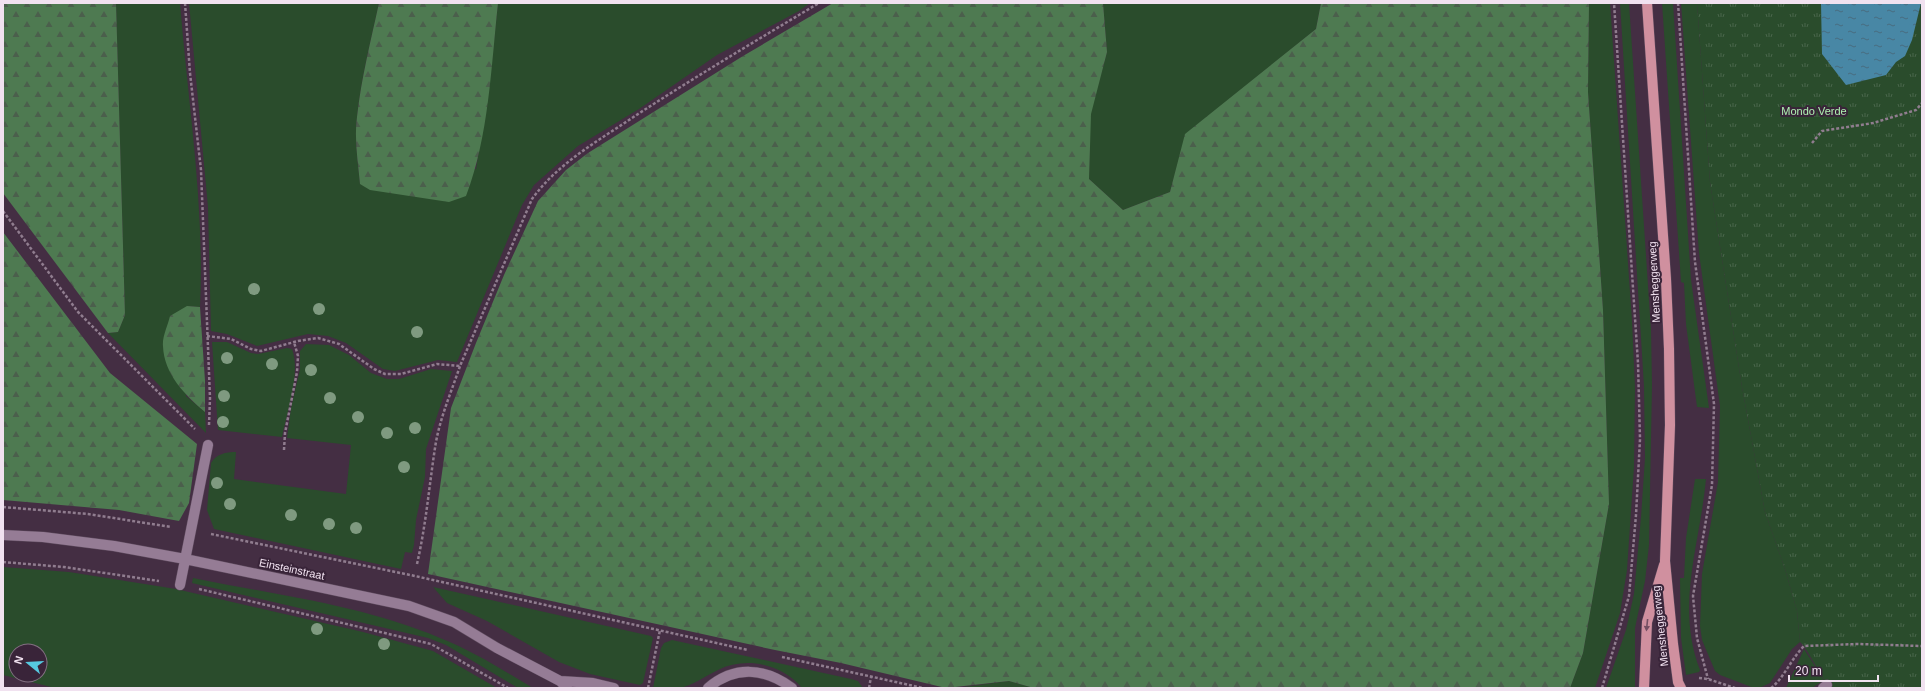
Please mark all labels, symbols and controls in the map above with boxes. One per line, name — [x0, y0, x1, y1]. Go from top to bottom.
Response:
park label: Mondo Verde — [1781, 105, 1847, 117]
street label: Mensheggerweg — [1646, 241, 1662, 323]
street label: Einsteinstraat — [258, 556, 326, 582]
street label: Mensheggerweg — [1650, 585, 1670, 667]
one-way arrow — [1644, 619, 1650, 631]
north arrow — [8, 643, 48, 683]
text: N — [12, 654, 25, 666]
scale bar — [1789, 657, 1878, 683]
text: 20 m — [1795, 664, 1822, 678]

